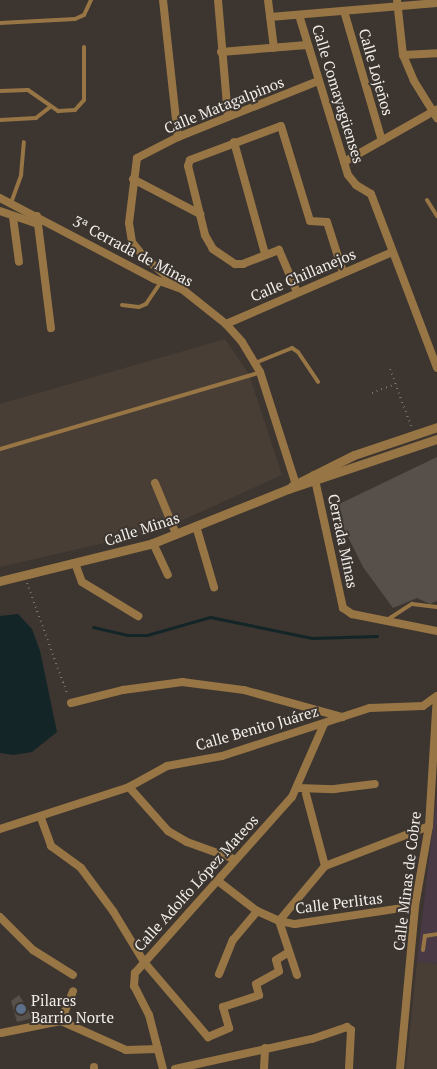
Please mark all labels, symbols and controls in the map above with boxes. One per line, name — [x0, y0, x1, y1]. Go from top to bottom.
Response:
street label: Calle Comayagüenses — [308, 22, 368, 166]
street label: Calle Lojeños — [355, 26, 397, 118]
street label: Calle Matagalpinos — [161, 73, 287, 137]
street label: 3ª Cerrada de Minas — [70, 212, 196, 290]
street label: Calle Chillanejos — [248, 245, 358, 305]
street label: Cerrada Minas — [324, 492, 362, 590]
street label: Calle Minas — [102, 508, 182, 550]
street label: Calle Benito Juárez — [194, 702, 320, 754]
street label: Calle Minas de Cobre — [390, 810, 424, 952]
street label: Calle Adolfo López Mateos — [130, 811, 262, 955]
street label: Calle Perlitas — [294, 889, 384, 917]
place label: Pilares Barrio Norte — [31, 991, 114, 1026]
marker: Pilares Barrio Norte — [15, 1003, 27, 1015]

